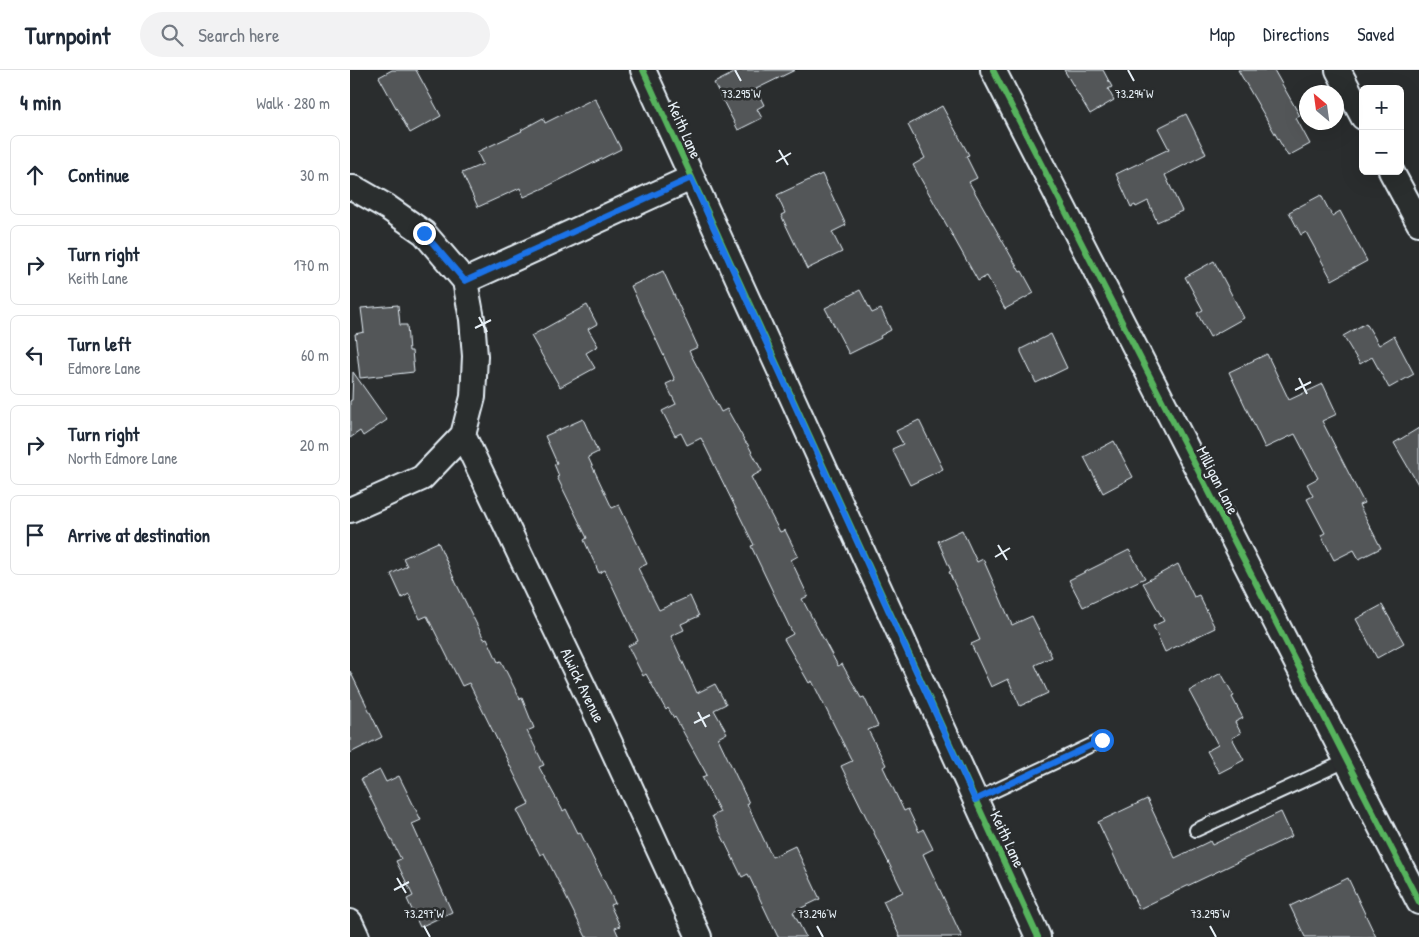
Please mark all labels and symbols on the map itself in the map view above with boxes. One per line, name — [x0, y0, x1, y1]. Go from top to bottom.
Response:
text: 73.295°W — [721, 85, 761, 102]
text: 73.294°W — [1115, 85, 1154, 102]
north arrow — [1299, 85, 1344, 130]
street label: Keith Lane — [663, 98, 708, 162]
route end — [413, 222, 436, 245]
street label: Milligan Lane — [1191, 442, 1245, 518]
street label: Alwick Avenue — [556, 644, 611, 726]
route start — [1091, 729, 1114, 752]
street label: Keith Lane — [985, 807, 1031, 871]
text: 73.297°W — [404, 905, 445, 922]
text: 73.296°W — [798, 905, 837, 922]
text: 73.295°W — [1190, 905, 1230, 922]

